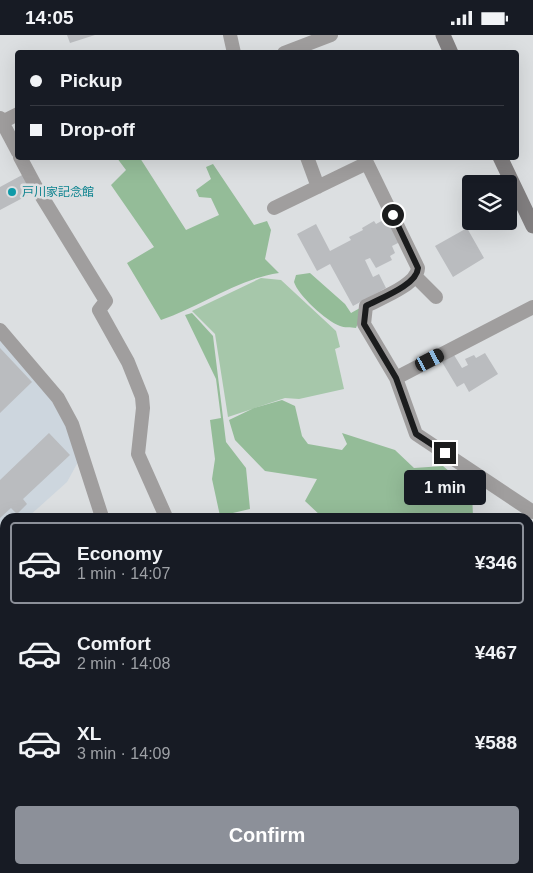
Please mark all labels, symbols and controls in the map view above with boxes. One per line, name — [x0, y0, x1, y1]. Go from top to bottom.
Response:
text: 14:05 — [25, 7, 74, 28]
text: Pickup — [60, 70, 122, 91]
text: Drop-off — [60, 119, 135, 140]
map controls — [462, 175, 517, 230]
button: layers — [462, 175, 517, 230]
place label: 戸川家記念館 — [22, 185, 94, 199]
marker: 戸川家記念館 — [6, 186, 18, 198]
route start — [382, 204, 404, 226]
car — [413, 347, 446, 373]
route end — [434, 442, 456, 464]
callout: 1 min — [404, 471, 486, 505]
text: 1 min — [424, 479, 466, 496]
icon: car — [17, 541, 62, 586]
text: Economy — [77, 543, 163, 564]
text: ¥346 — [475, 552, 517, 573]
text: 1 min · 14:07 — [77, 565, 170, 582]
icon: car — [17, 631, 62, 676]
text: Comfort — [77, 633, 151, 654]
text: ¥467 — [475, 642, 517, 663]
text: 2 min · 14:08 — [77, 655, 170, 672]
icon: car — [17, 721, 62, 766]
text: XL — [77, 723, 101, 744]
text: ¥588 — [475, 732, 517, 753]
text: 3 min · 14:09 — [77, 745, 170, 762]
button: Confirm — [15, 806, 519, 864]

